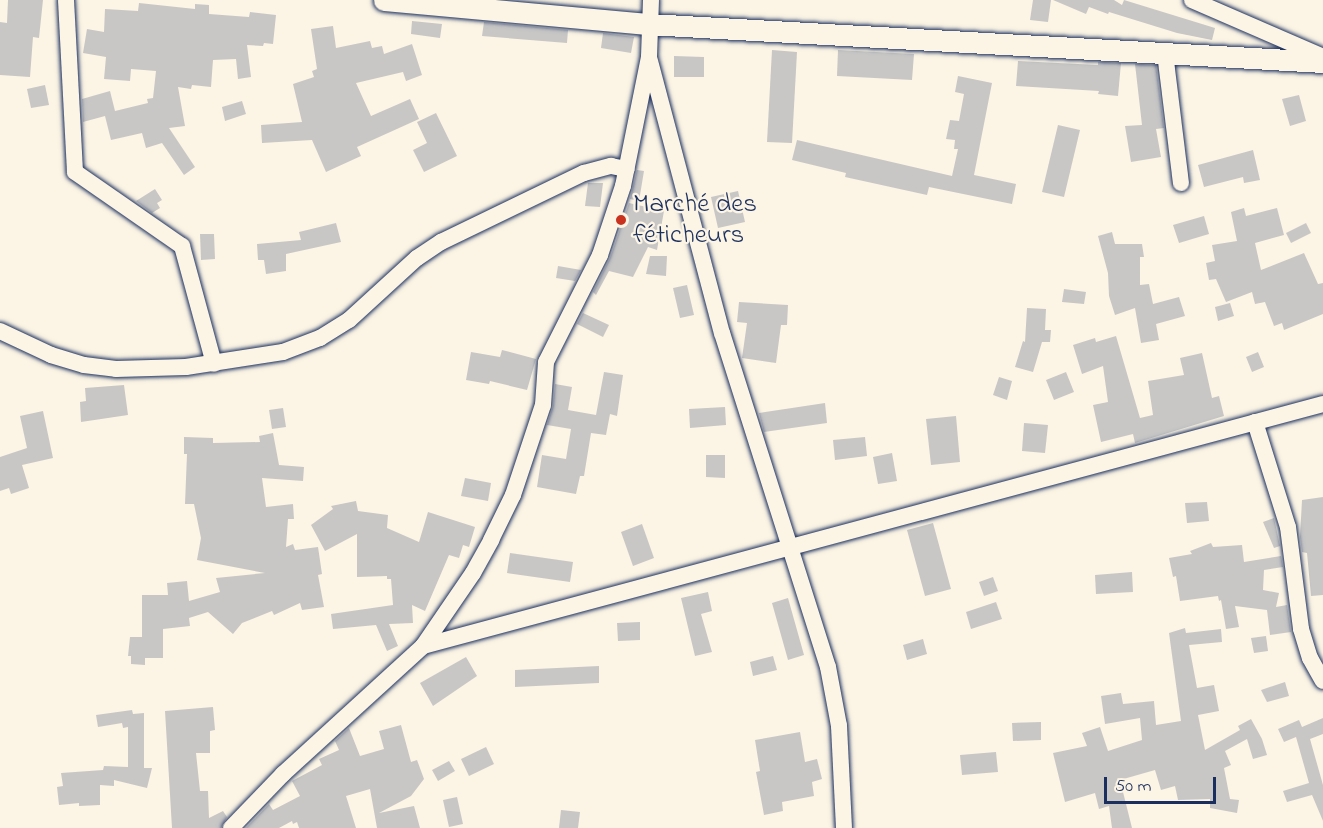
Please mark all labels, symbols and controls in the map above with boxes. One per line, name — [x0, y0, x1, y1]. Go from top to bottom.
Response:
place label: Marché des féticheurs — [633, 188, 757, 251]
marker: Marché des féticheurs — [614, 213, 628, 227]
scale bar — [1107, 765, 1220, 803]
text: 50 m — [1115, 774, 1152, 800]

